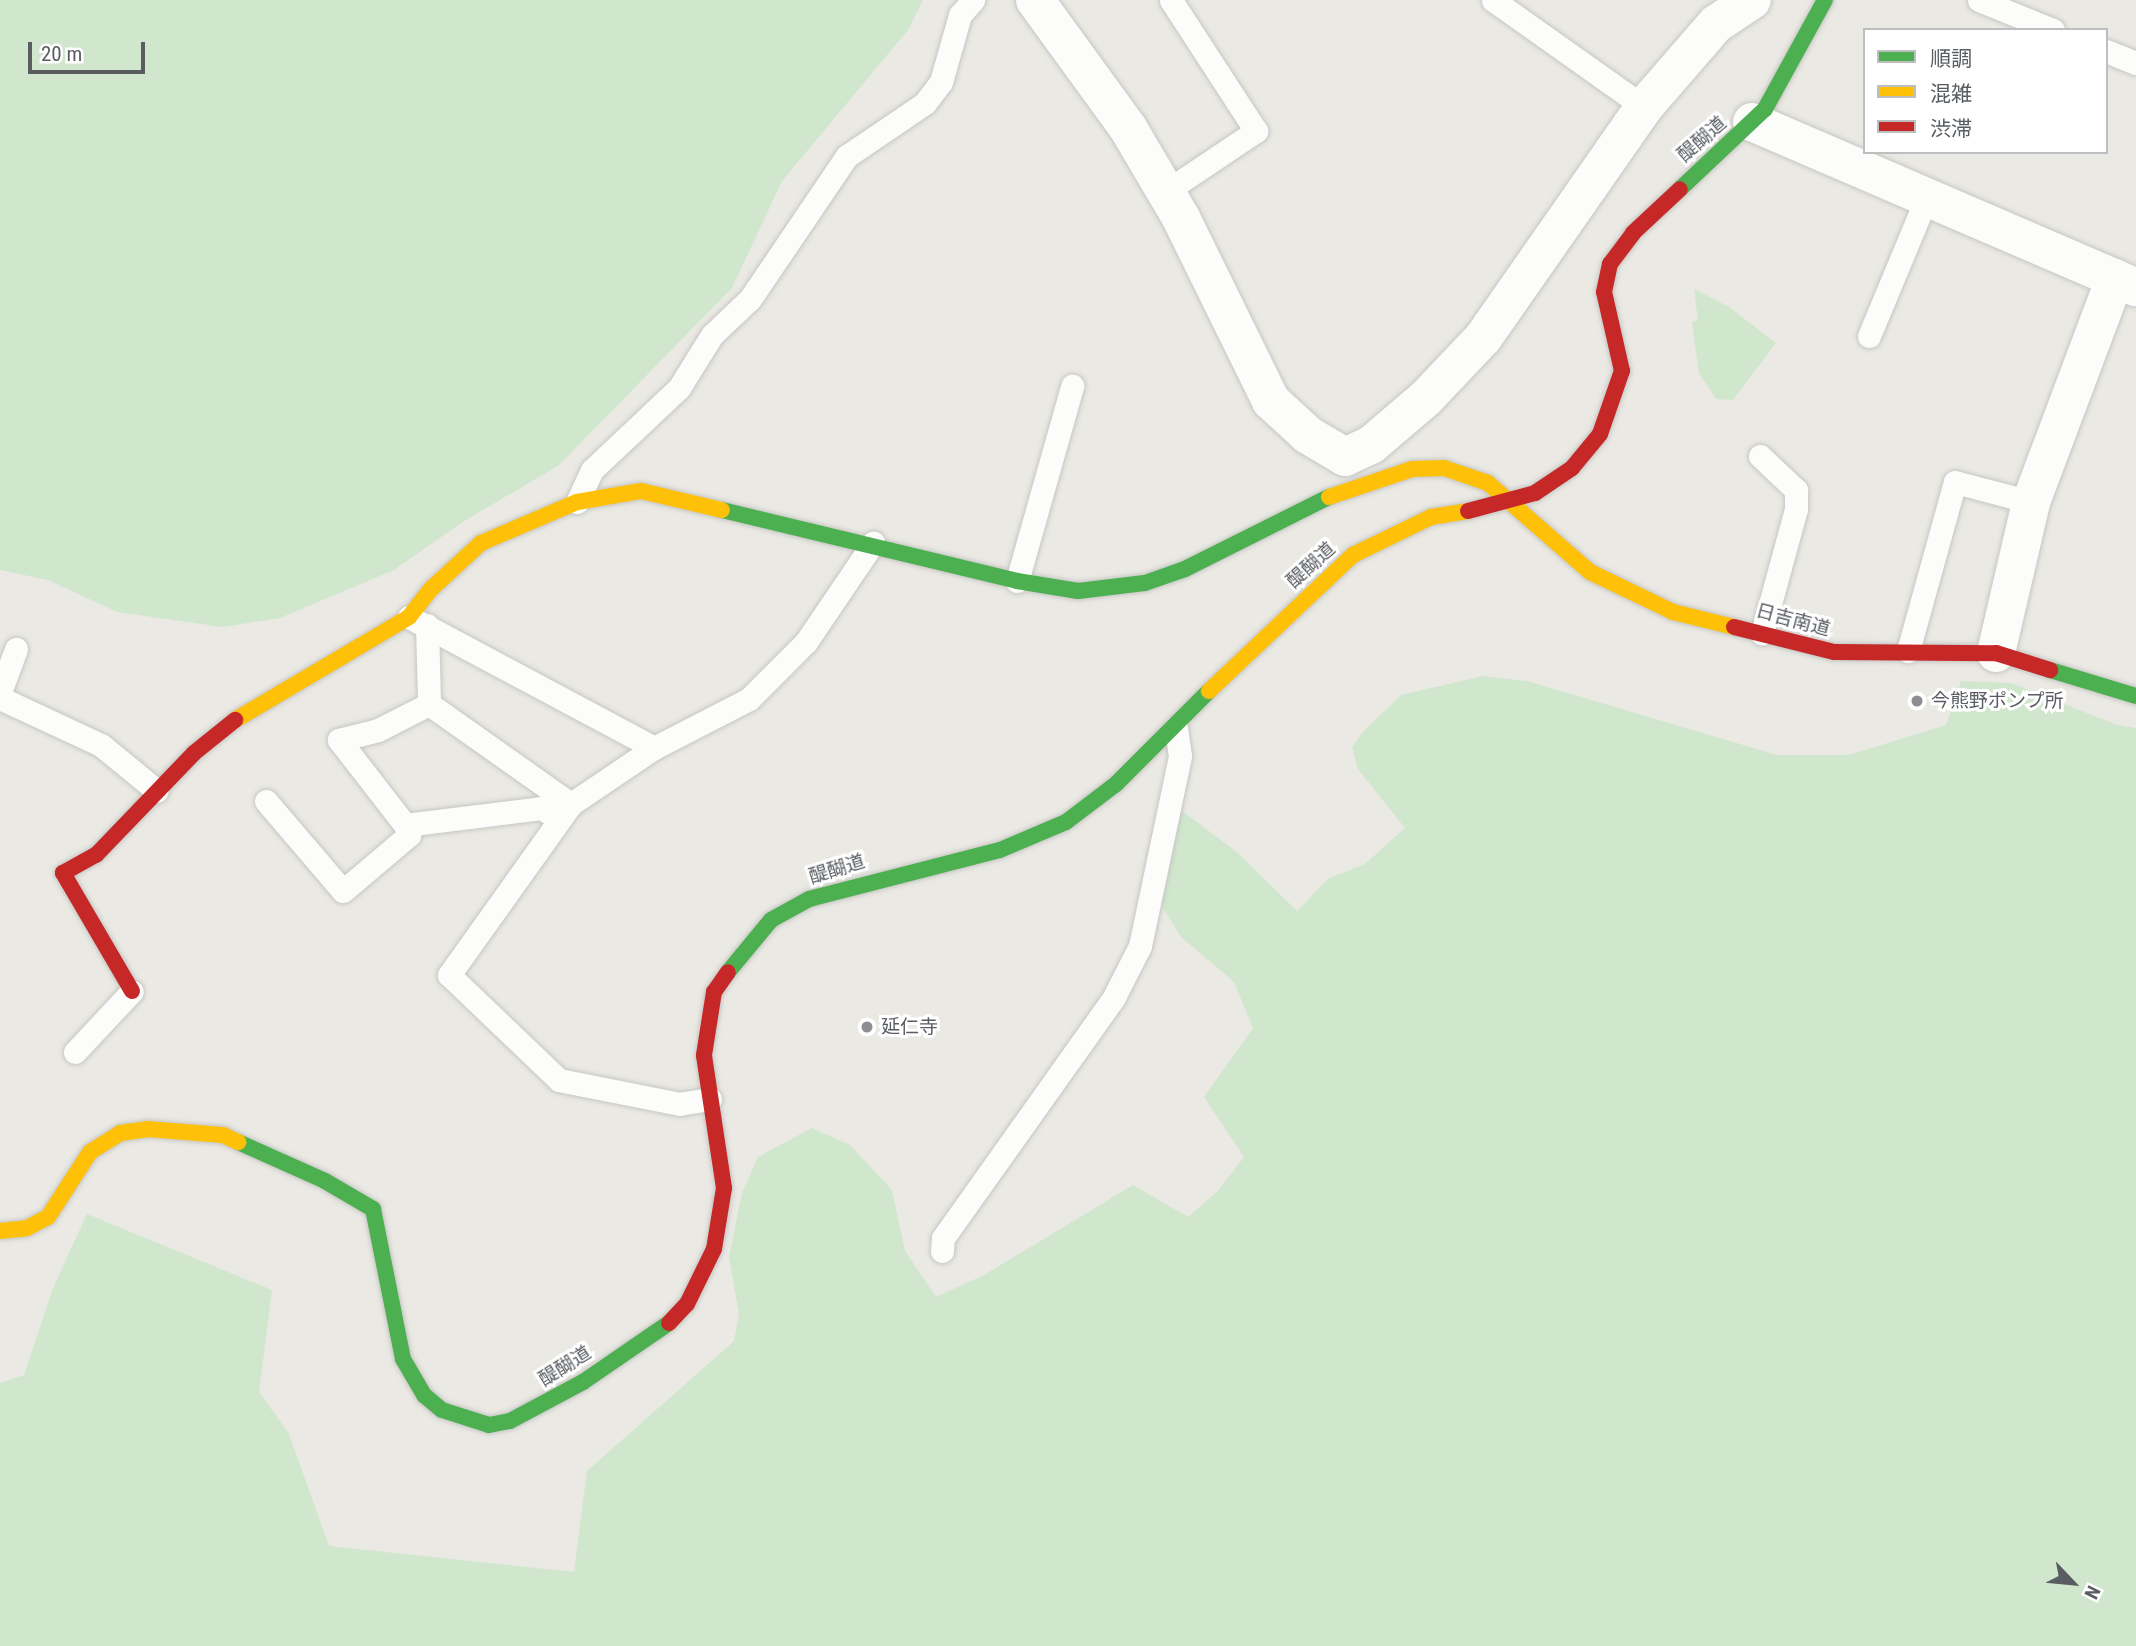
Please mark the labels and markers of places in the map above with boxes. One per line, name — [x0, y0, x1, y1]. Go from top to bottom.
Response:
place label: 今熊野ポンプ所 — [1931, 690, 2064, 712]
marker: 今熊野ポンプ所 — [1909, 693, 1925, 709]
place label: 延仁寺 — [881, 1016, 938, 1038]
marker: 延仁寺 — [859, 1019, 875, 1035]

